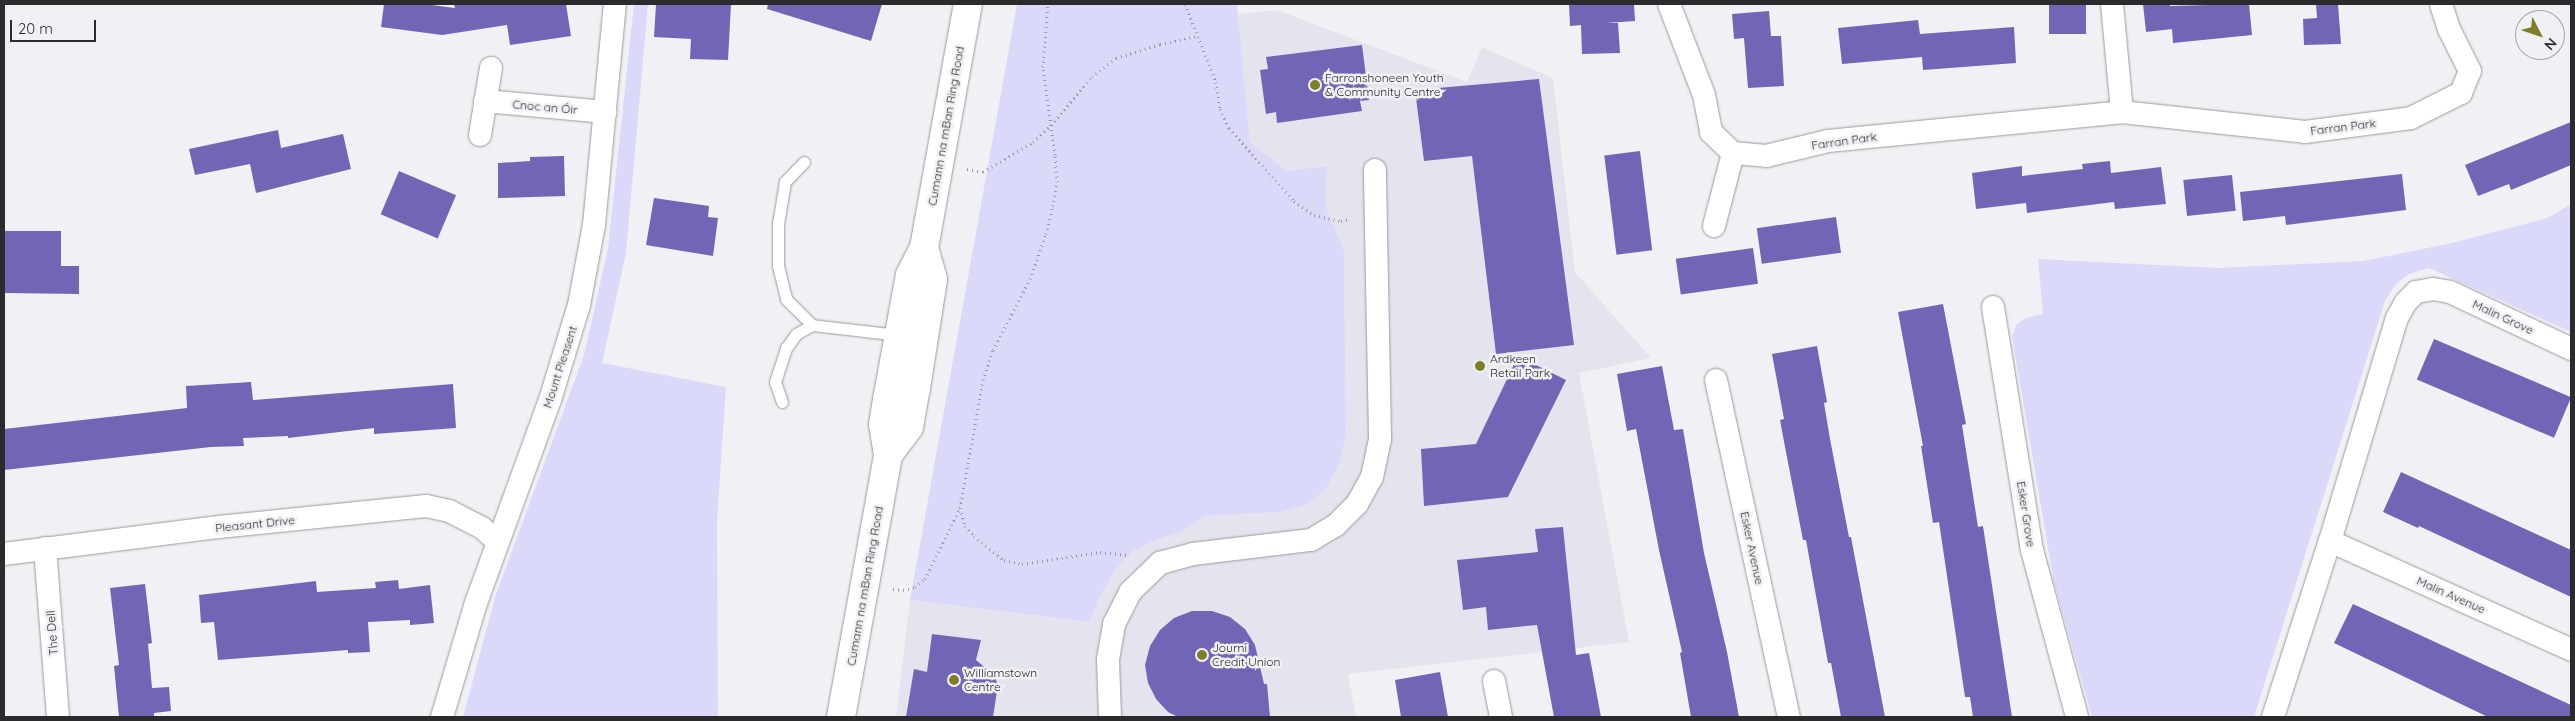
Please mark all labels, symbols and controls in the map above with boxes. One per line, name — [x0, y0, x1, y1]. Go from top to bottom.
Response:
scale bar — [12, 10, 99, 42]
north arrow — [2515, 10, 2565, 60]
text: 20 m — [18, 19, 53, 38]
text: N — [2540, 34, 2561, 54]
street label: Cumann na mBan Ring Road — [925, 45, 967, 207]
place label: Farronshoneen Youth & Community Centre — [1325, 71, 1444, 99]
marker: Farronshoneen Youth & Community Centre — [1309, 79, 1321, 91]
street label: Cnoc an Óir — [512, 97, 578, 117]
street label: Farran Park — [2309, 116, 2377, 138]
street label: Farran Park — [1810, 129, 1878, 153]
street label: Malin Grove — [2470, 297, 2536, 337]
street label: Mount Pleasent — [540, 324, 580, 410]
place label: Ardkeen Retail Park — [1490, 352, 1550, 380]
marker: Ardkeen Retail Park — [1474, 360, 1486, 372]
street label: Esker Grove — [2014, 480, 2038, 548]
street label: Cumann na mBan Ring Road — [844, 505, 886, 667]
street label: Esker Avenue — [1737, 510, 1767, 586]
street label: Pleasant Drive — [214, 513, 296, 535]
street label: Malin Avenue — [2414, 573, 2488, 617]
street label: The Dell — [43, 610, 61, 656]
place label: Journi Credit Union — [1212, 641, 1280, 669]
marker: Journi Credit Union — [1196, 649, 1208, 661]
place label: Williamstown Centre — [964, 666, 1037, 694]
marker: Williamstown Centre — [948, 674, 960, 686]

